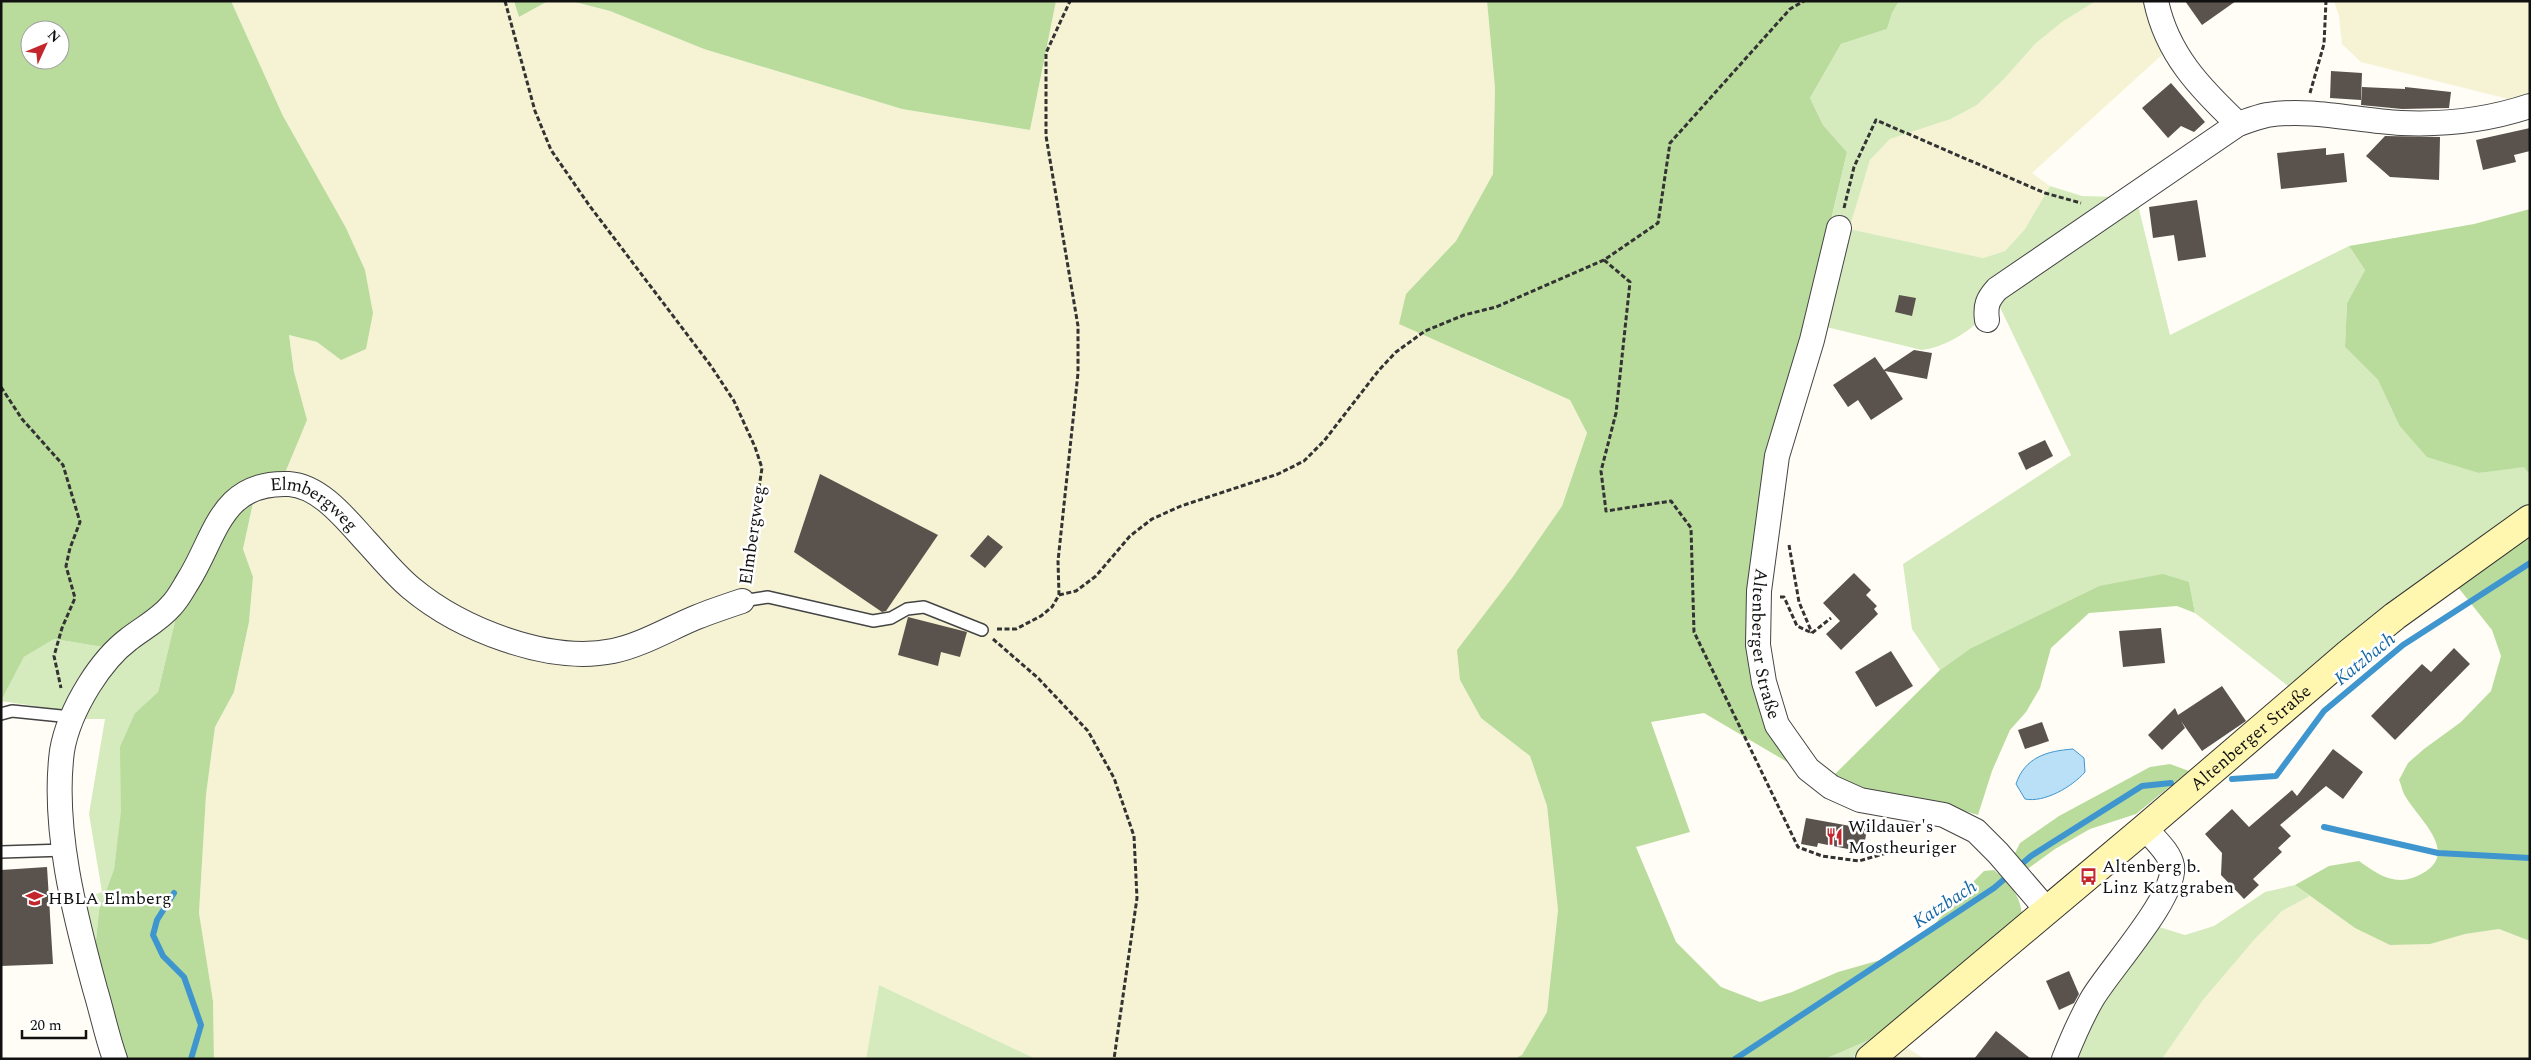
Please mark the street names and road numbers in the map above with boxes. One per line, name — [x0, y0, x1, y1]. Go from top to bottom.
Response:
street label: Elmbergweg — [269, 471, 364, 538]
street label: Elmbergweg — [732, 484, 773, 587]
street label: Altenberger Straße — [1744, 567, 1787, 722]
street label: Altenberger Straße — [2184, 678, 2317, 798]

